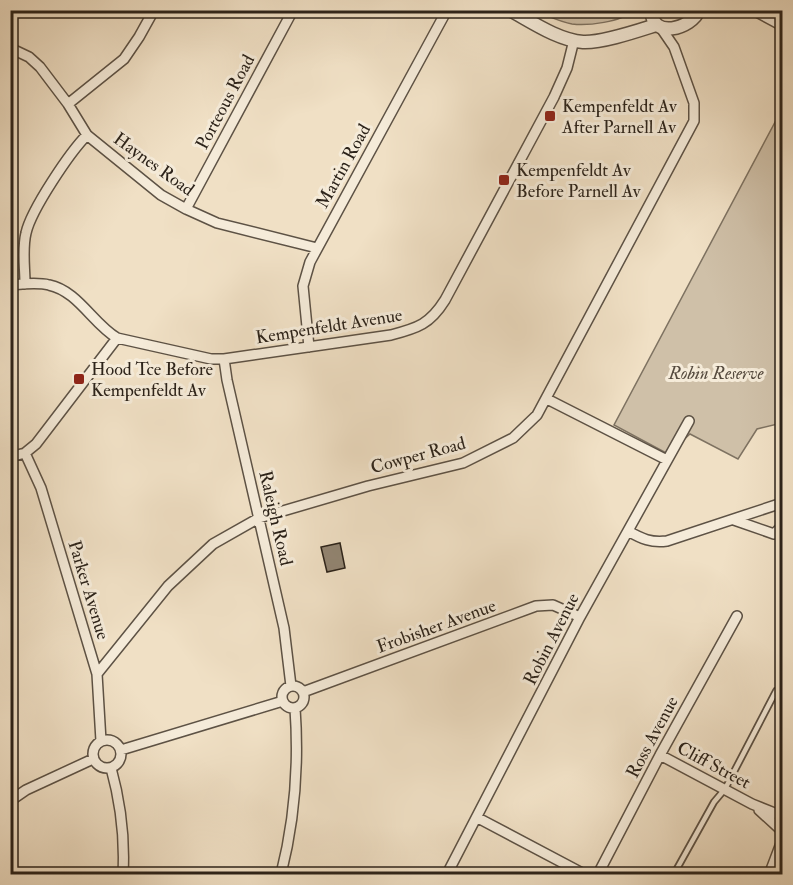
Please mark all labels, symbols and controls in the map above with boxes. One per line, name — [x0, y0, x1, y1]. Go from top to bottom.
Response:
street label: Porteous Road — [191, 51, 260, 154]
place label: Kempenfeldt Av After Parnell Av — [561, 95, 677, 139]
marker: Kempenfeldt Av After Parnell Av — [543, 109, 557, 123]
street label: Martin Road — [311, 120, 376, 212]
street label: Haynes Road — [109, 127, 199, 201]
place label: Kempenfeldt Av Before Parnell Av — [516, 159, 641, 203]
marker: Kempenfeldt Av Before Parnell Av — [497, 173, 511, 187]
street label: Kempenfeldt Avenue — [254, 303, 404, 349]
place label: Hood Tce Before Kempenfeldt Av — [91, 358, 213, 402]
park label: Robin Reserve — [667, 362, 765, 385]
marker: Hood Tce Before Kempenfeldt Av — [72, 372, 86, 386]
street label: Cowper Road — [368, 432, 468, 479]
street label: Raleigh Road — [253, 468, 298, 568]
street label: Parker Avenue — [63, 538, 115, 643]
street label: Robin Avenue — [518, 589, 585, 689]
street label: Frobisher Avenue — [373, 594, 499, 659]
street label: Ross Avenue — [621, 692, 684, 782]
street label: Cliff Street — [673, 736, 755, 794]

